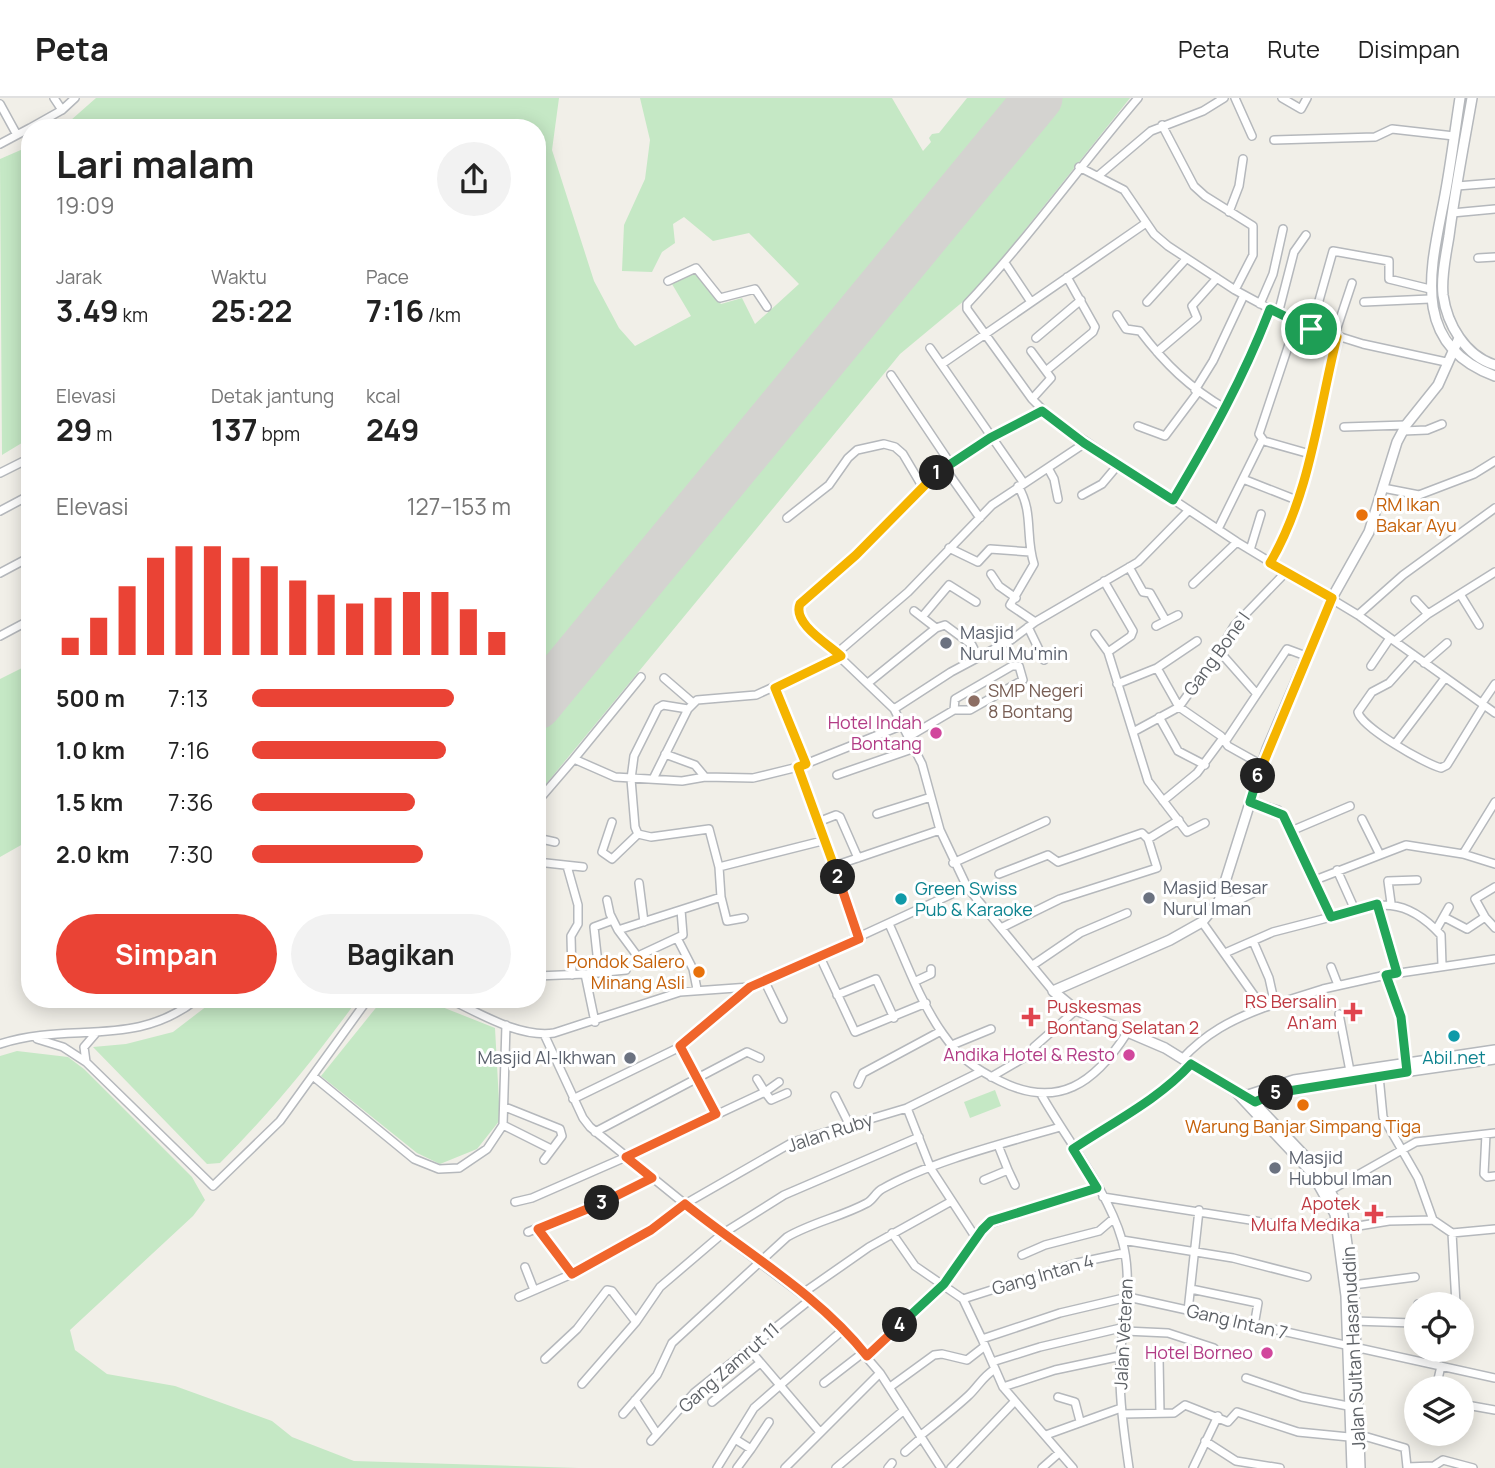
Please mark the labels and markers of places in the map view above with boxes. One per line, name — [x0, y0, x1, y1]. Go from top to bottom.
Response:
pin — [1281, 299, 1341, 359]
pin: 1 — [920, 456, 954, 490]
place label: RM Ikan Bakar Ayu — [1376, 492, 1457, 537]
marker: RM Ikan Bakar Ayu — [1354, 507, 1370, 523]
place label: Masjid Nurul Mu'min — [960, 620, 1068, 665]
marker: Masjid Nurul Mu'min — [938, 635, 954, 651]
place label: SMP Negeri 8 Bontang — [988, 678, 1083, 723]
marker: SMP Negeri 8 Bontang — [966, 693, 982, 709]
place label: Hotel Indah Bontang — [828, 710, 922, 755]
marker: Hotel Indah Bontang — [928, 725, 944, 741]
pin: 6 — [1240, 758, 1276, 794]
pin: 2 — [820, 860, 856, 894]
place label: Masjid Besar Nurul Iman — [1163, 875, 1269, 920]
place label: Green Swiss Pub & Karaoke — [915, 876, 1033, 921]
marker: Masjid Besar Nurul Iman — [1141, 890, 1157, 906]
marker: Green Swiss Pub & Karaoke — [893, 891, 909, 907]
place label: Pondok Salero Minang Asli — [566, 949, 685, 994]
marker: Pondok Salero Minang Asli — [691, 964, 707, 980]
place label: RS Bersalin An'am — [1245, 989, 1337, 1034]
place label: Puskesmas Bontang Selatan 2 — [1047, 994, 1199, 1039]
marker: RS Bersalin An'am — [1343, 1002, 1363, 1022]
marker: Puskesmas Bontang Selatan 2 — [1021, 1007, 1041, 1027]
marker: Abil.net — [1446, 1028, 1462, 1044]
place label: Andika Hotel & Resto — [943, 1042, 1115, 1066]
place label: Masjid Al-Ikhwan — [477, 1045, 616, 1069]
place label: Abil.net — [1422, 1045, 1486, 1069]
marker: Andika Hotel & Resto — [1121, 1047, 1137, 1063]
marker: Masjid Al-Ikhwan — [622, 1050, 638, 1066]
pin: 5 — [1258, 1076, 1294, 1110]
marker: Warung Banjar Simpang Tiga — [1295, 1097, 1311, 1113]
place label: Warung Banjar Simpang Tiga — [1185, 1114, 1421, 1138]
place label: Masjid Hubbul Iman — [1289, 1145, 1392, 1190]
marker: Masjid Hubbul Iman — [1267, 1160, 1283, 1176]
pin: 3 — [584, 1186, 620, 1220]
place label: Apotek Mulfa Medika — [1251, 1191, 1361, 1236]
marker: Apotek Mulfa Medika — [1366, 1206, 1382, 1222]
pin: 4 — [883, 1308, 918, 1342]
place label: Hotel Borneo — [1145, 1340, 1253, 1364]
marker: Hotel Borneo — [1259, 1345, 1275, 1361]

